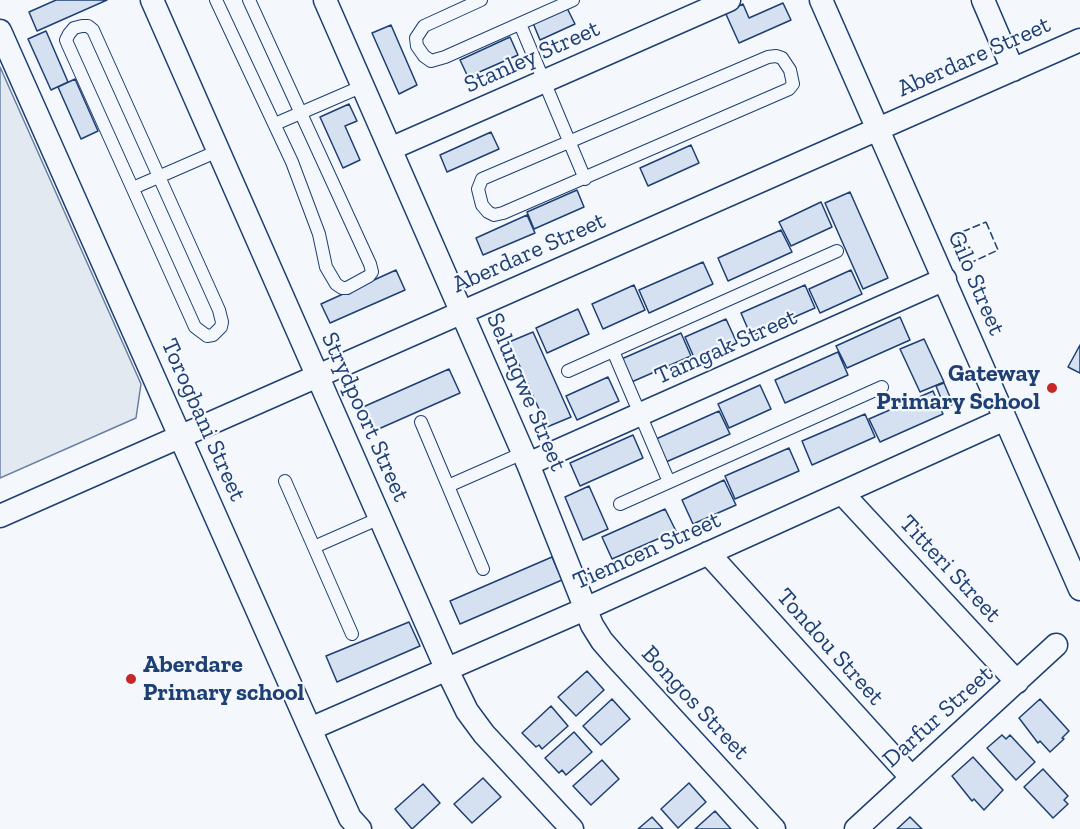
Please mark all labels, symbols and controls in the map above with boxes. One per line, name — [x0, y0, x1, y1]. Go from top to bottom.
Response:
street label: Aberdare Street — [893, 10, 1055, 104]
street label: Stanley Street — [460, 14, 604, 100]
street label: Aberdare Street — [448, 206, 610, 300]
street label: Gilo Street — [941, 226, 1011, 340]
street label: Tamgak Street — [651, 303, 801, 391]
street label: Selungwe Street — [480, 309, 572, 475]
street label: Strydpoort Street — [315, 328, 415, 506]
street label: Torogbani Street — [154, 334, 252, 506]
place label: Gateway Primary School — [876, 360, 1040, 416]
marker: Gateway Primary School — [1045, 381, 1059, 395]
street label: Tiemcen Street — [569, 506, 725, 596]
street label: Titteri Street — [893, 509, 1007, 629]
street label: Tondou Street — [770, 583, 890, 711]
street label: Bongos Street — [635, 640, 755, 766]
place label: Aberdare Primary school — [143, 651, 304, 707]
street label: Darfur Street — [877, 660, 999, 774]
marker: Aberdare Primary school — [124, 672, 138, 686]

